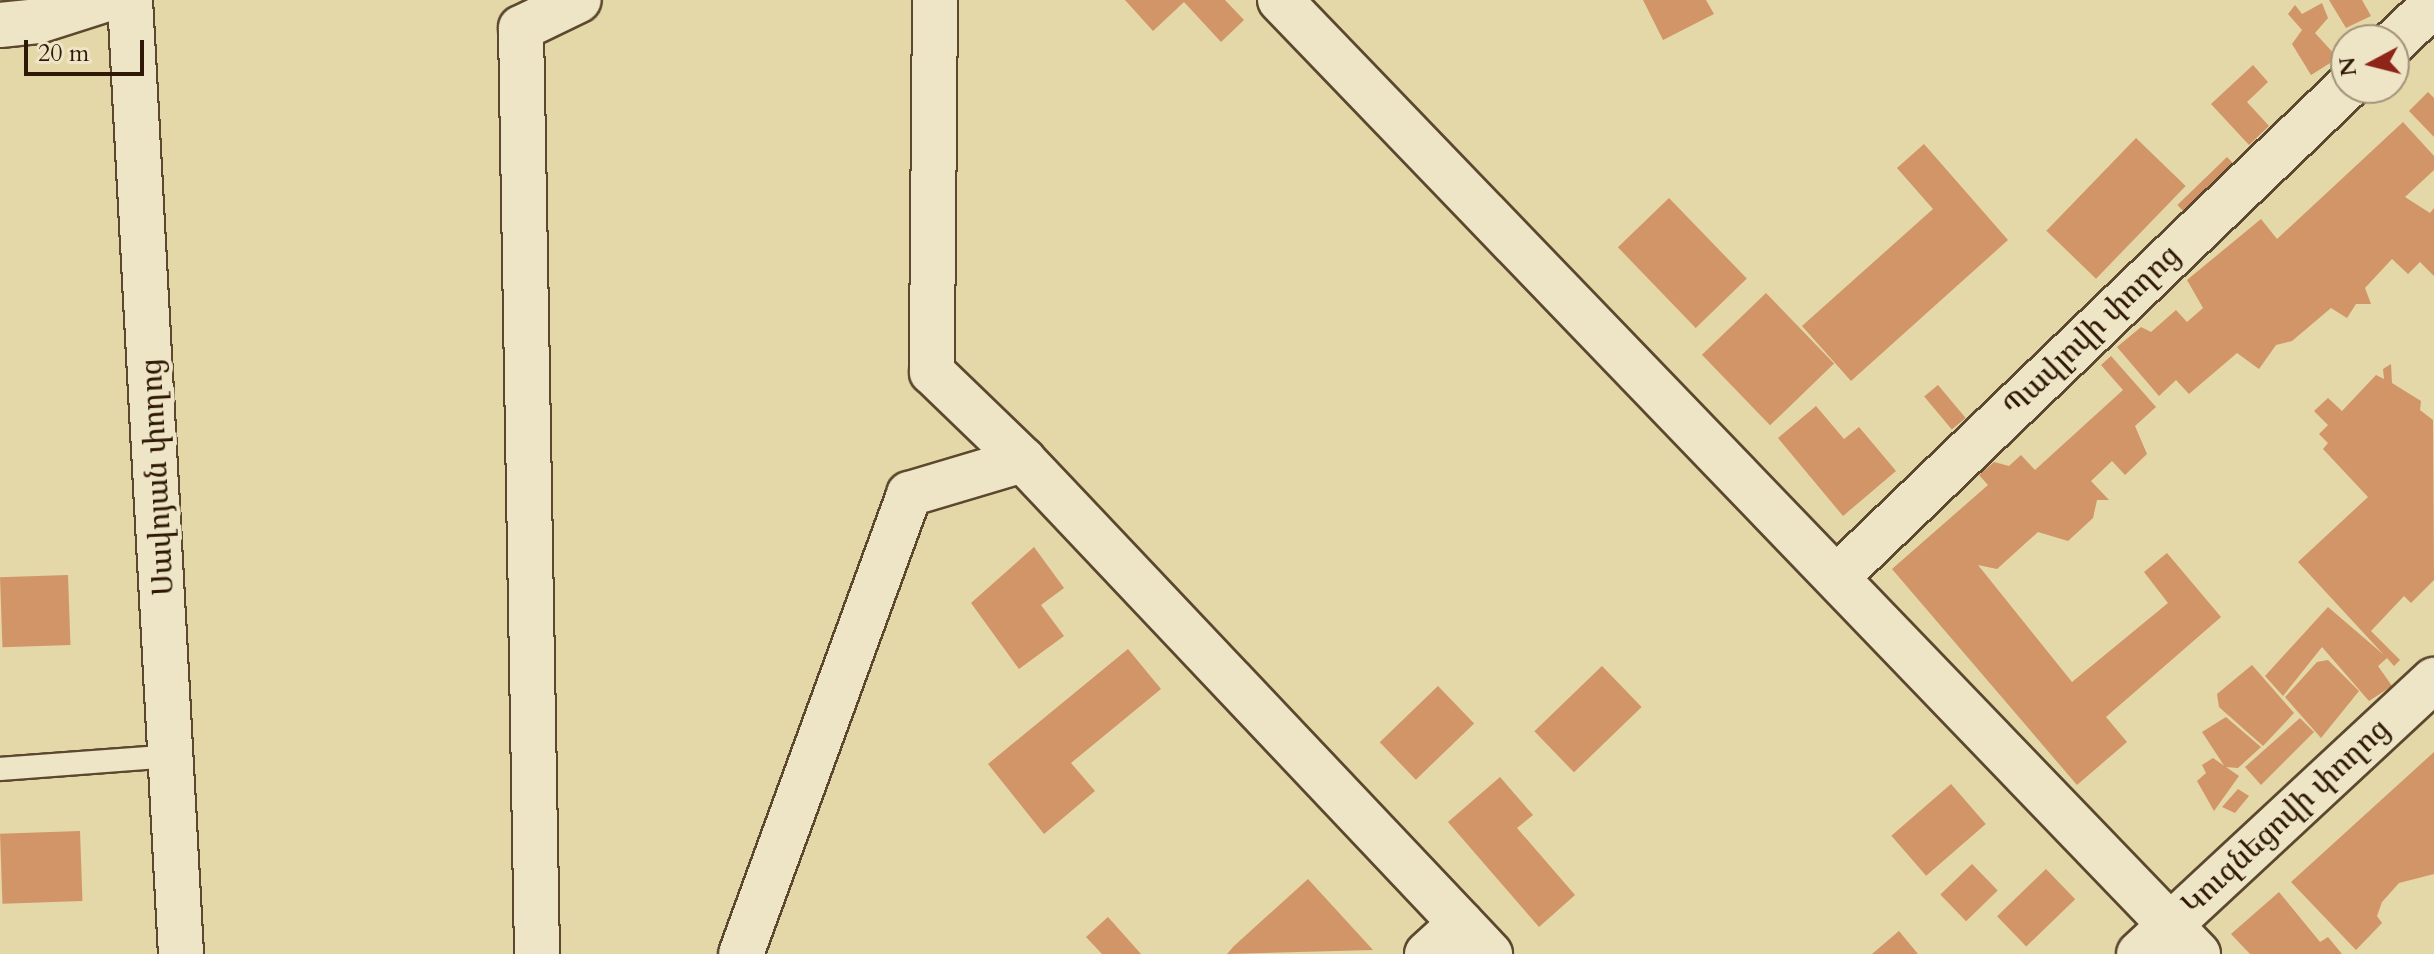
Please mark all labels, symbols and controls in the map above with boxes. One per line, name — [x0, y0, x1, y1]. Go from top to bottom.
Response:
scale bar — [28, 24, 148, 74]
north arrow — [2330, 24, 2410, 104]
text: 20 m — [38, 37, 89, 70]
text: N — [2332, 55, 2364, 78]
street label: Պավլովի փողոց — [1996, 238, 2188, 424]
street label: Սավոյան փողոց — [134, 357, 182, 597]
street label: Կուզնեցովի փողոց — [2175, 711, 2397, 923]

